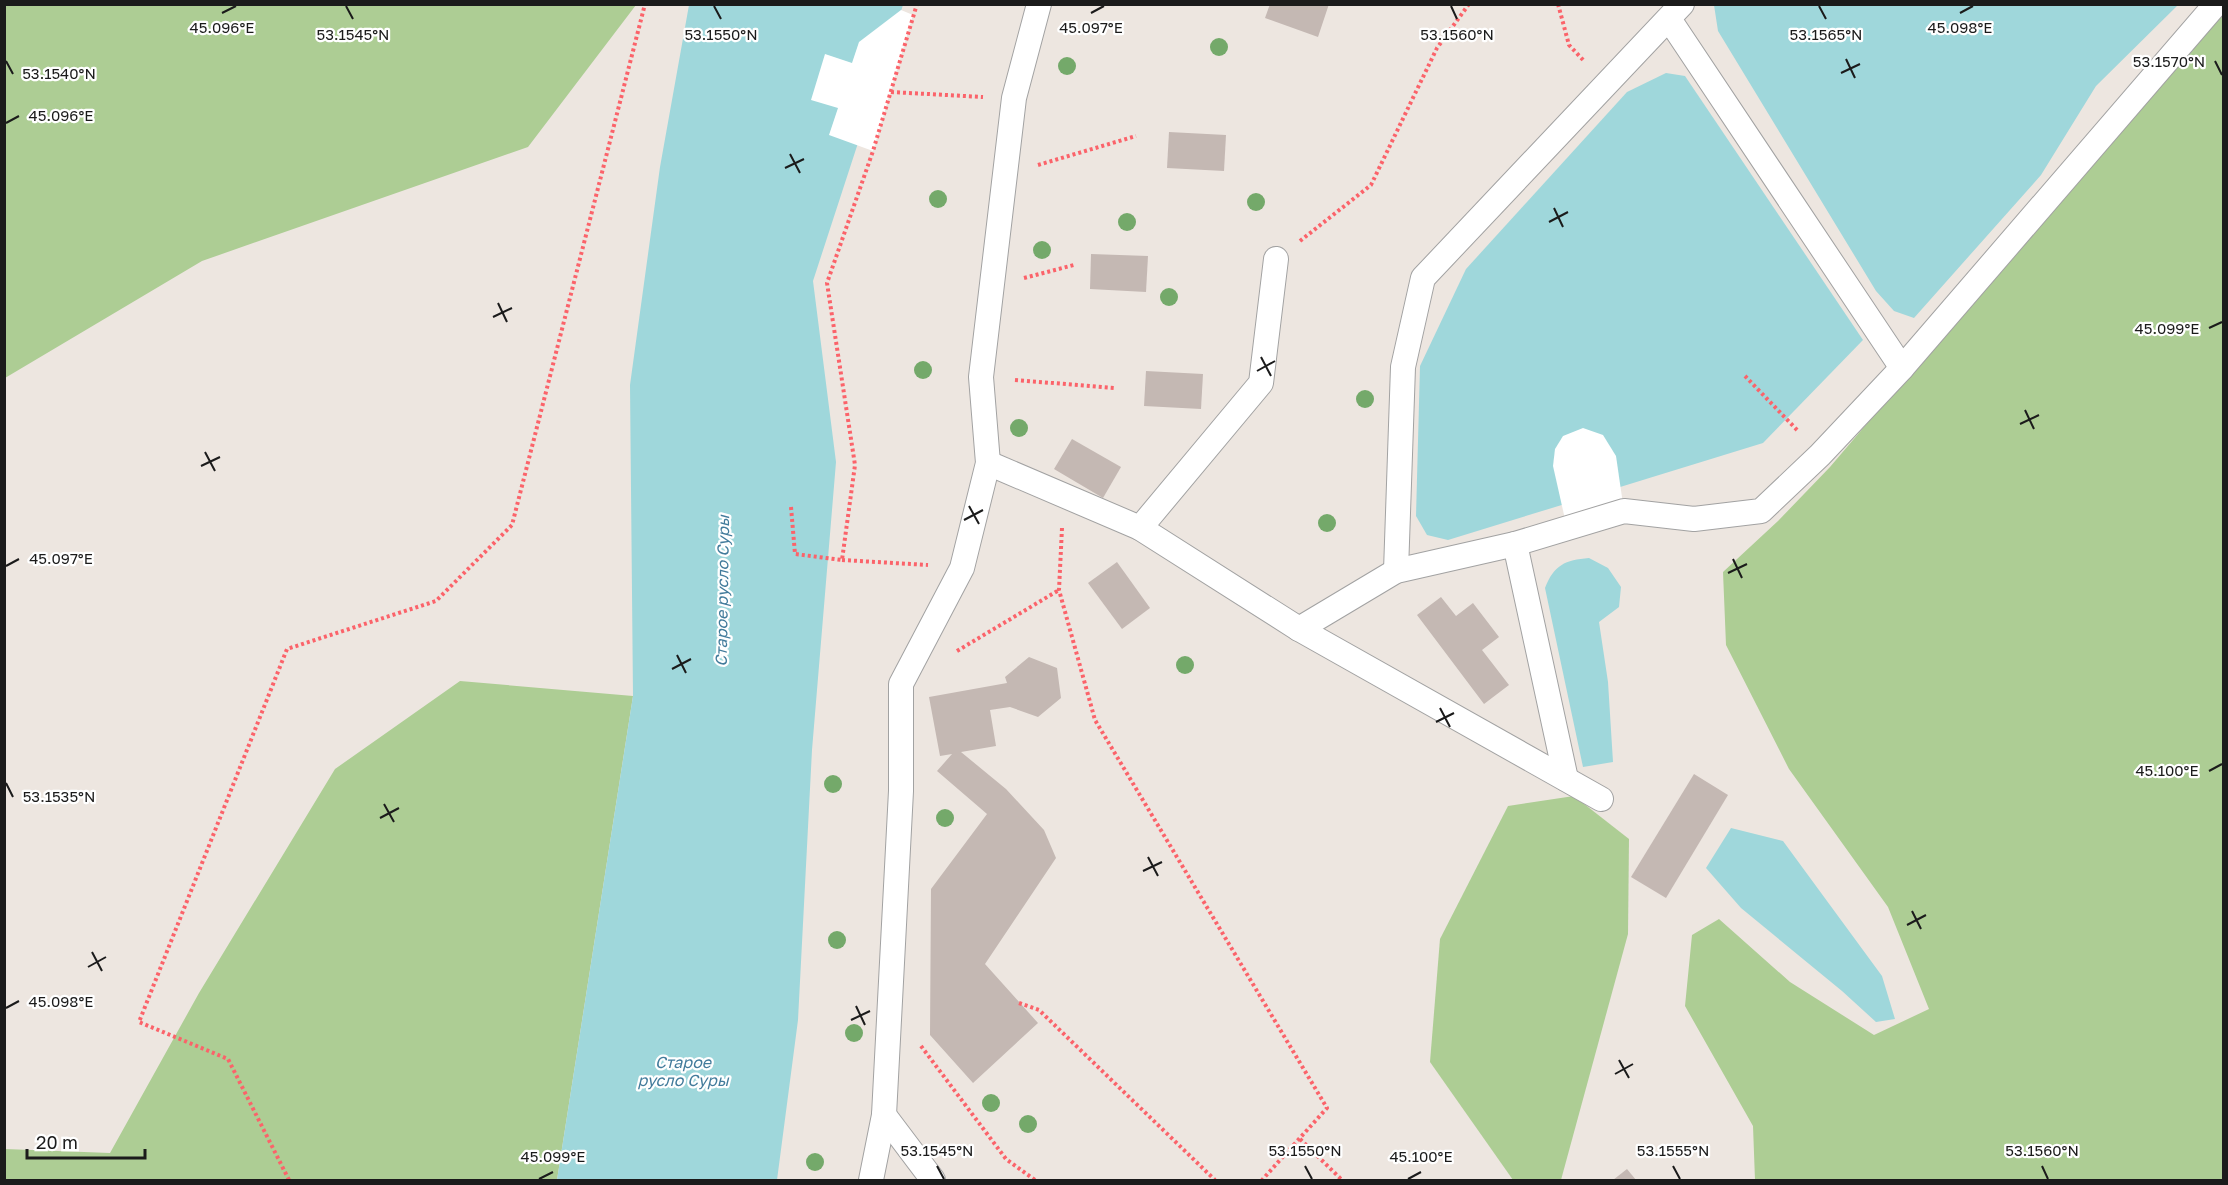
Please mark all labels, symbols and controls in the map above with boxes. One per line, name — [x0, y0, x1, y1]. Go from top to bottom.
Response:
text: 45.096°E — [190, 18, 254, 36]
text: 45.097°E — [1059, 18, 1123, 36]
text: 45.098°E — [1928, 18, 1992, 36]
text: 53.1545°N — [316, 25, 390, 43]
text: 53.1550°N — [684, 25, 758, 43]
text: 53.1560°N — [1420, 25, 1494, 43]
text: 53.1565°N — [1790, 25, 1862, 43]
text: 53.1570°N — [2133, 52, 2205, 70]
text: 53.1540°N — [22, 64, 96, 82]
text: 45.096°E — [29, 106, 93, 124]
text: 45.099°E — [2135, 319, 2199, 337]
water label: Старое русло Суры — [711, 514, 733, 667]
text: 45.097°E — [29, 549, 93, 567]
text: 45.100°E — [2135, 761, 2199, 779]
text: 53.1535°N — [23, 787, 95, 805]
text: 45.098°E — [29, 992, 93, 1010]
water label: Старое русло Суры — [637, 1052, 730, 1090]
scale bar — [27, 1122, 146, 1160]
text: 20 m — [36, 1131, 78, 1153]
text: 53.1545°N — [900, 1141, 974, 1159]
text: 53.1550°N — [1268, 1141, 1342, 1159]
text: 53.1555°N — [1637, 1141, 1709, 1159]
text: 53.1560°N — [2005, 1141, 2079, 1159]
text: 45.099°E — [521, 1147, 585, 1165]
text: 45.100°E — [1389, 1147, 1453, 1165]

